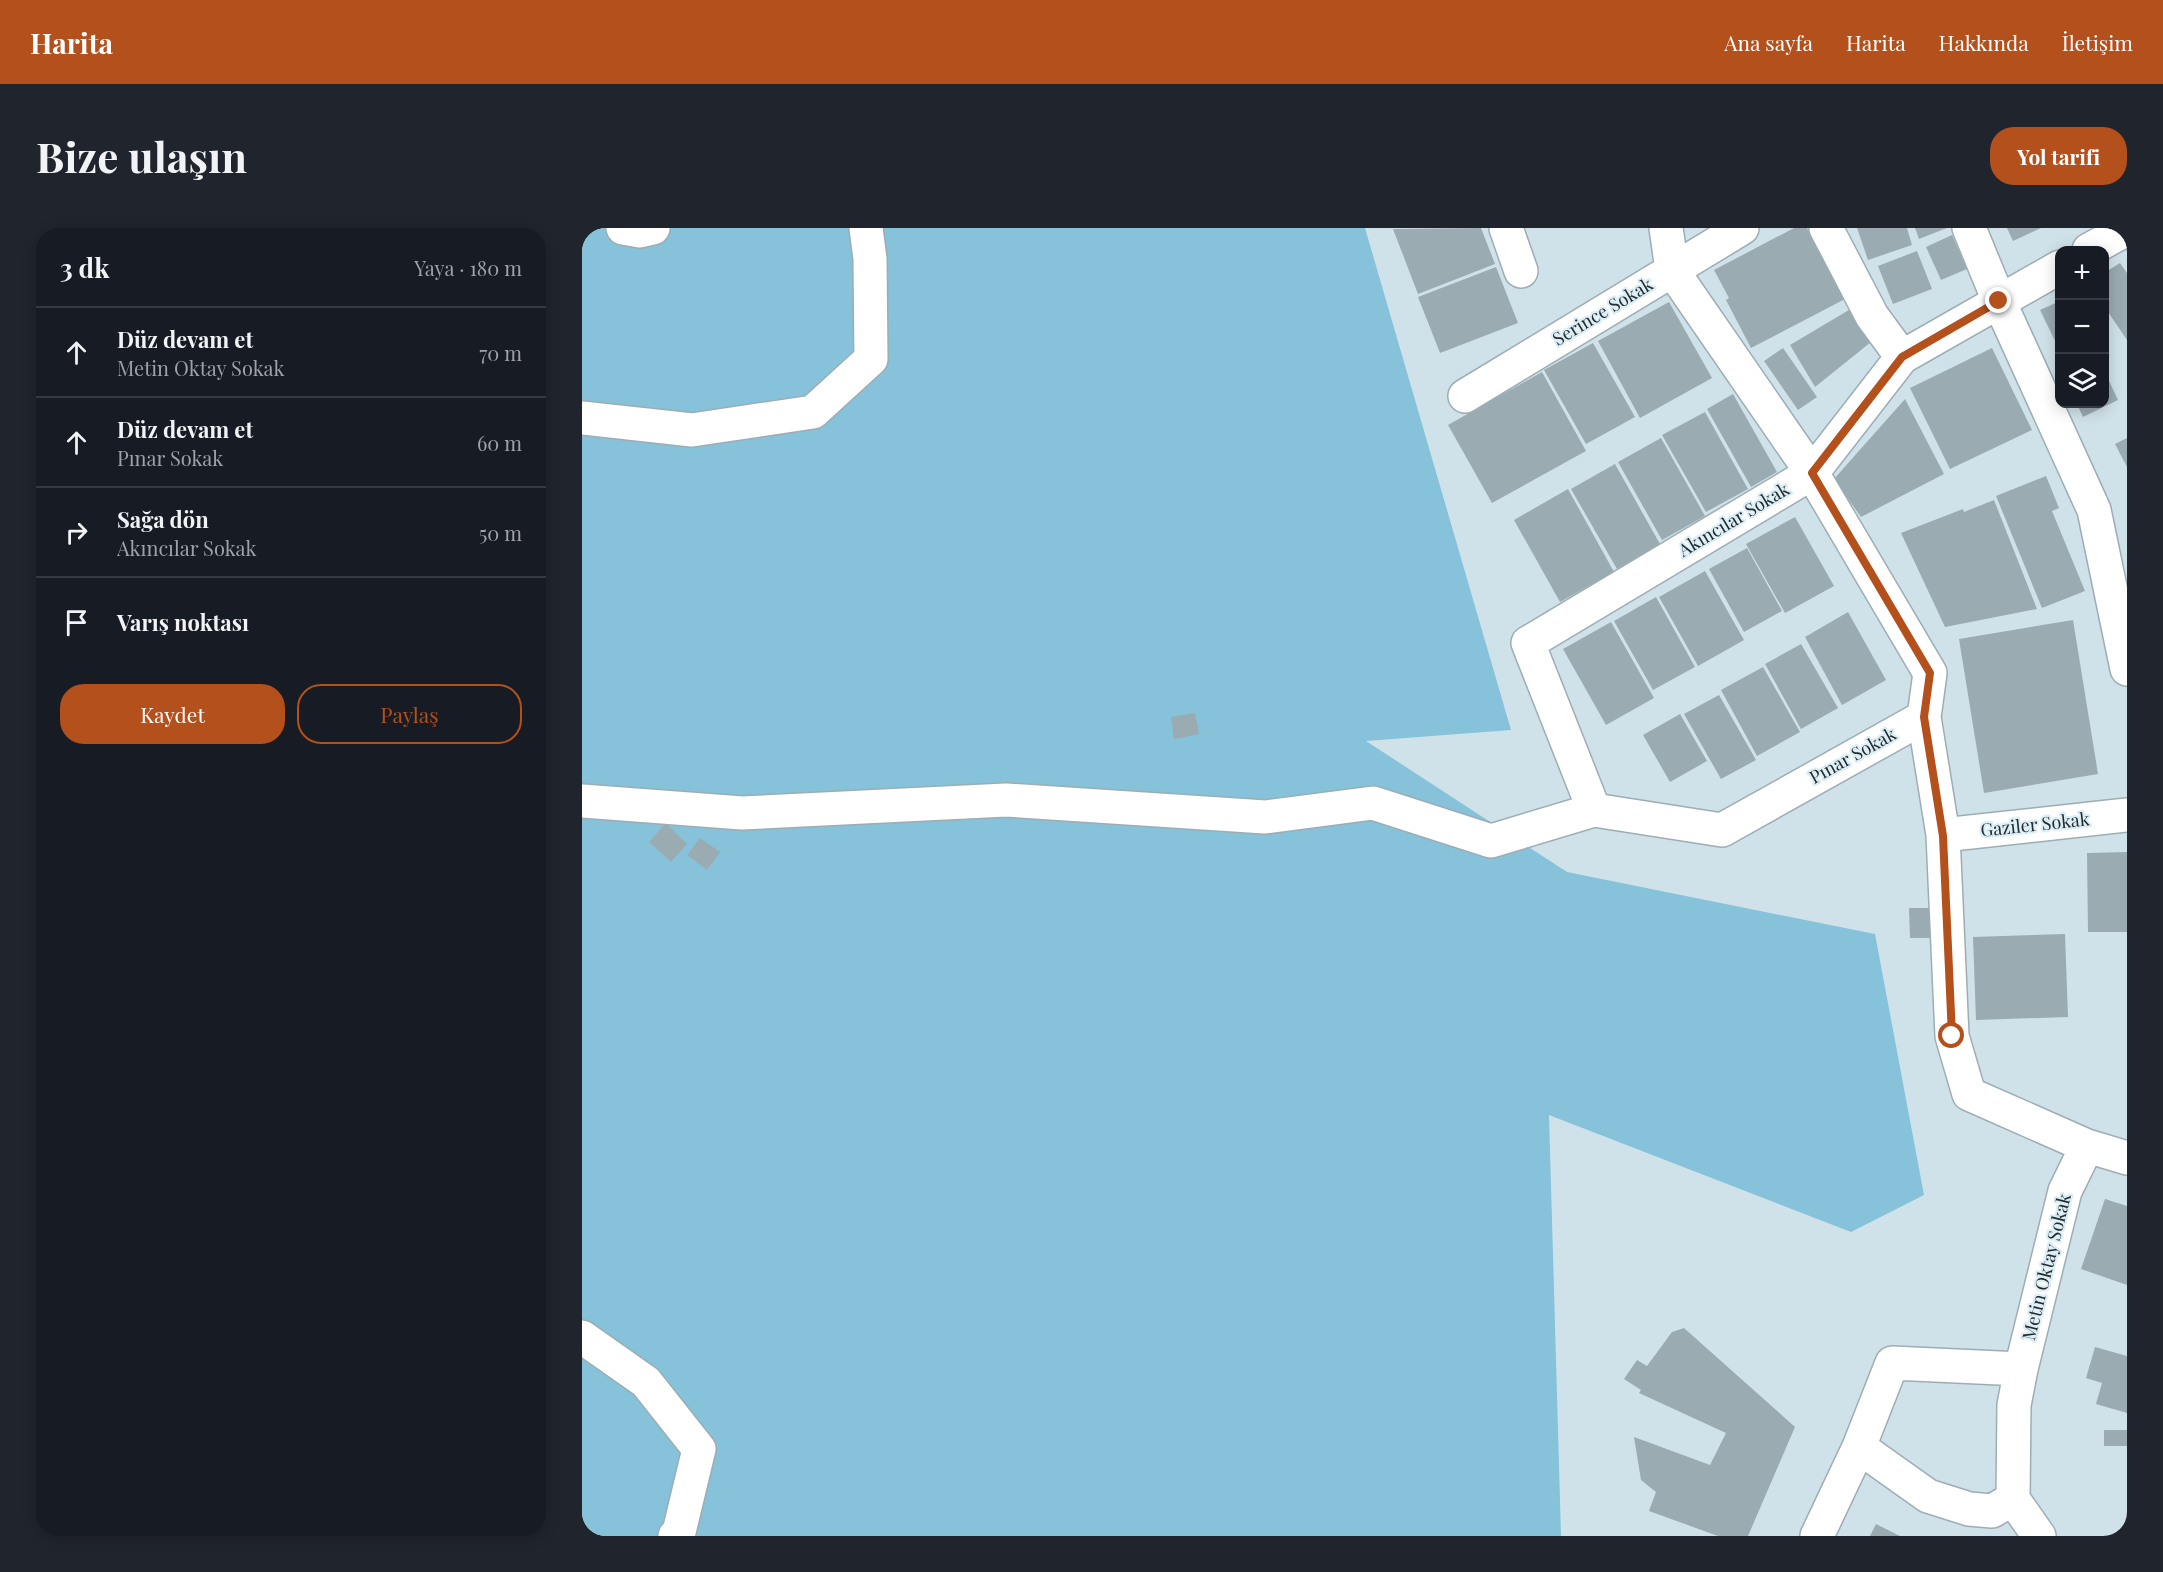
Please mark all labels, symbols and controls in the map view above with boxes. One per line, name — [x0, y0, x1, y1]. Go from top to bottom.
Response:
text: Harita — [30, 24, 113, 61]
text: Ana sayfa — [1724, 28, 1813, 56]
text: Harita — [1846, 28, 1906, 56]
text: Hakkında — [1939, 28, 2029, 56]
text: İletişim — [2062, 28, 2133, 56]
button: Yol tarifi — [1990, 127, 2127, 185]
text: Bize ulaşın — [36, 128, 247, 184]
map controls — [2055, 246, 2109, 408]
button: + — [2055, 246, 2109, 300]
text: 3 dk — [60, 250, 109, 285]
text: Yaya · 180 m — [414, 254, 522, 281]
street label: Serince Sokak — [1548, 272, 1657, 351]
route end — [1985, 287, 2011, 313]
button: − — [2055, 300, 2109, 354]
text: Düz devam et — [117, 324, 253, 354]
icon: ahead — [60, 336, 93, 369]
text: 70 m — [479, 339, 522, 366]
text: Metin Oktay Sokak — [117, 354, 284, 381]
button: layers — [2055, 354, 2109, 408]
text: Düz devam et — [117, 414, 253, 444]
icon: ahead — [60, 426, 93, 459]
text: 60 m — [477, 429, 522, 456]
text: Pınar Sokak — [117, 444, 223, 471]
street label: Akıncılar Sokak — [1673, 476, 1794, 562]
text: Sağa dön — [117, 504, 209, 534]
icon: right — [60, 516, 93, 549]
text: 50 m — [479, 519, 522, 546]
text: Akıncılar Sokak — [117, 534, 256, 561]
icon: arrive — [60, 606, 93, 639]
text: Varış noktası — [117, 607, 249, 637]
button: Kaydet — [60, 684, 285, 744]
button: Paylaş — [297, 684, 522, 744]
street label: Pınar Sokak — [1805, 721, 1900, 789]
street label: Gaziler Sokak — [1979, 806, 2091, 842]
route start — [1938, 1022, 1964, 1048]
street label: Metin Oktay Sokak — [2016, 1191, 2076, 1343]

